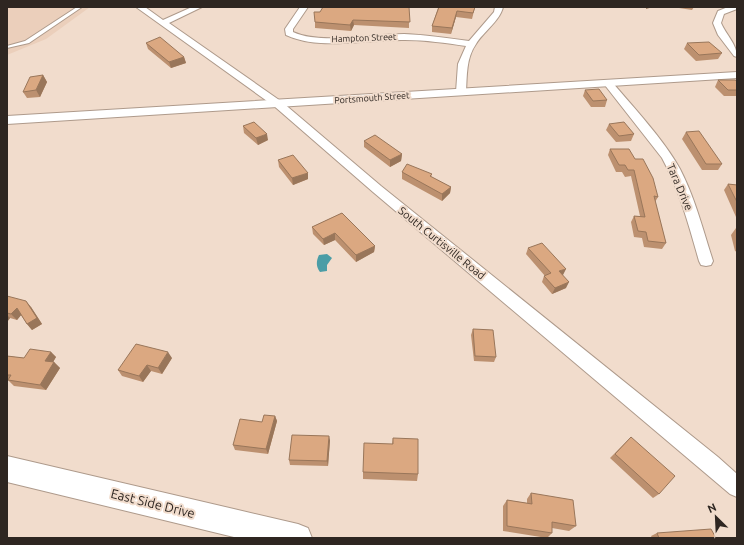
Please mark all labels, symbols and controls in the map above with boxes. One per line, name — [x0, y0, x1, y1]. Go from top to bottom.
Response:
street label: Hampton Street — [331, 32, 397, 44]
street label: Portsmouth Street — [334, 90, 410, 106]
street label: Tara Drive — [665, 162, 695, 212]
street label: South Curtisville Road — [396, 204, 488, 282]
street label: East Side Drive — [110, 486, 196, 520]
north arrow — [696, 497, 736, 537]
text: N — [706, 501, 718, 515]

